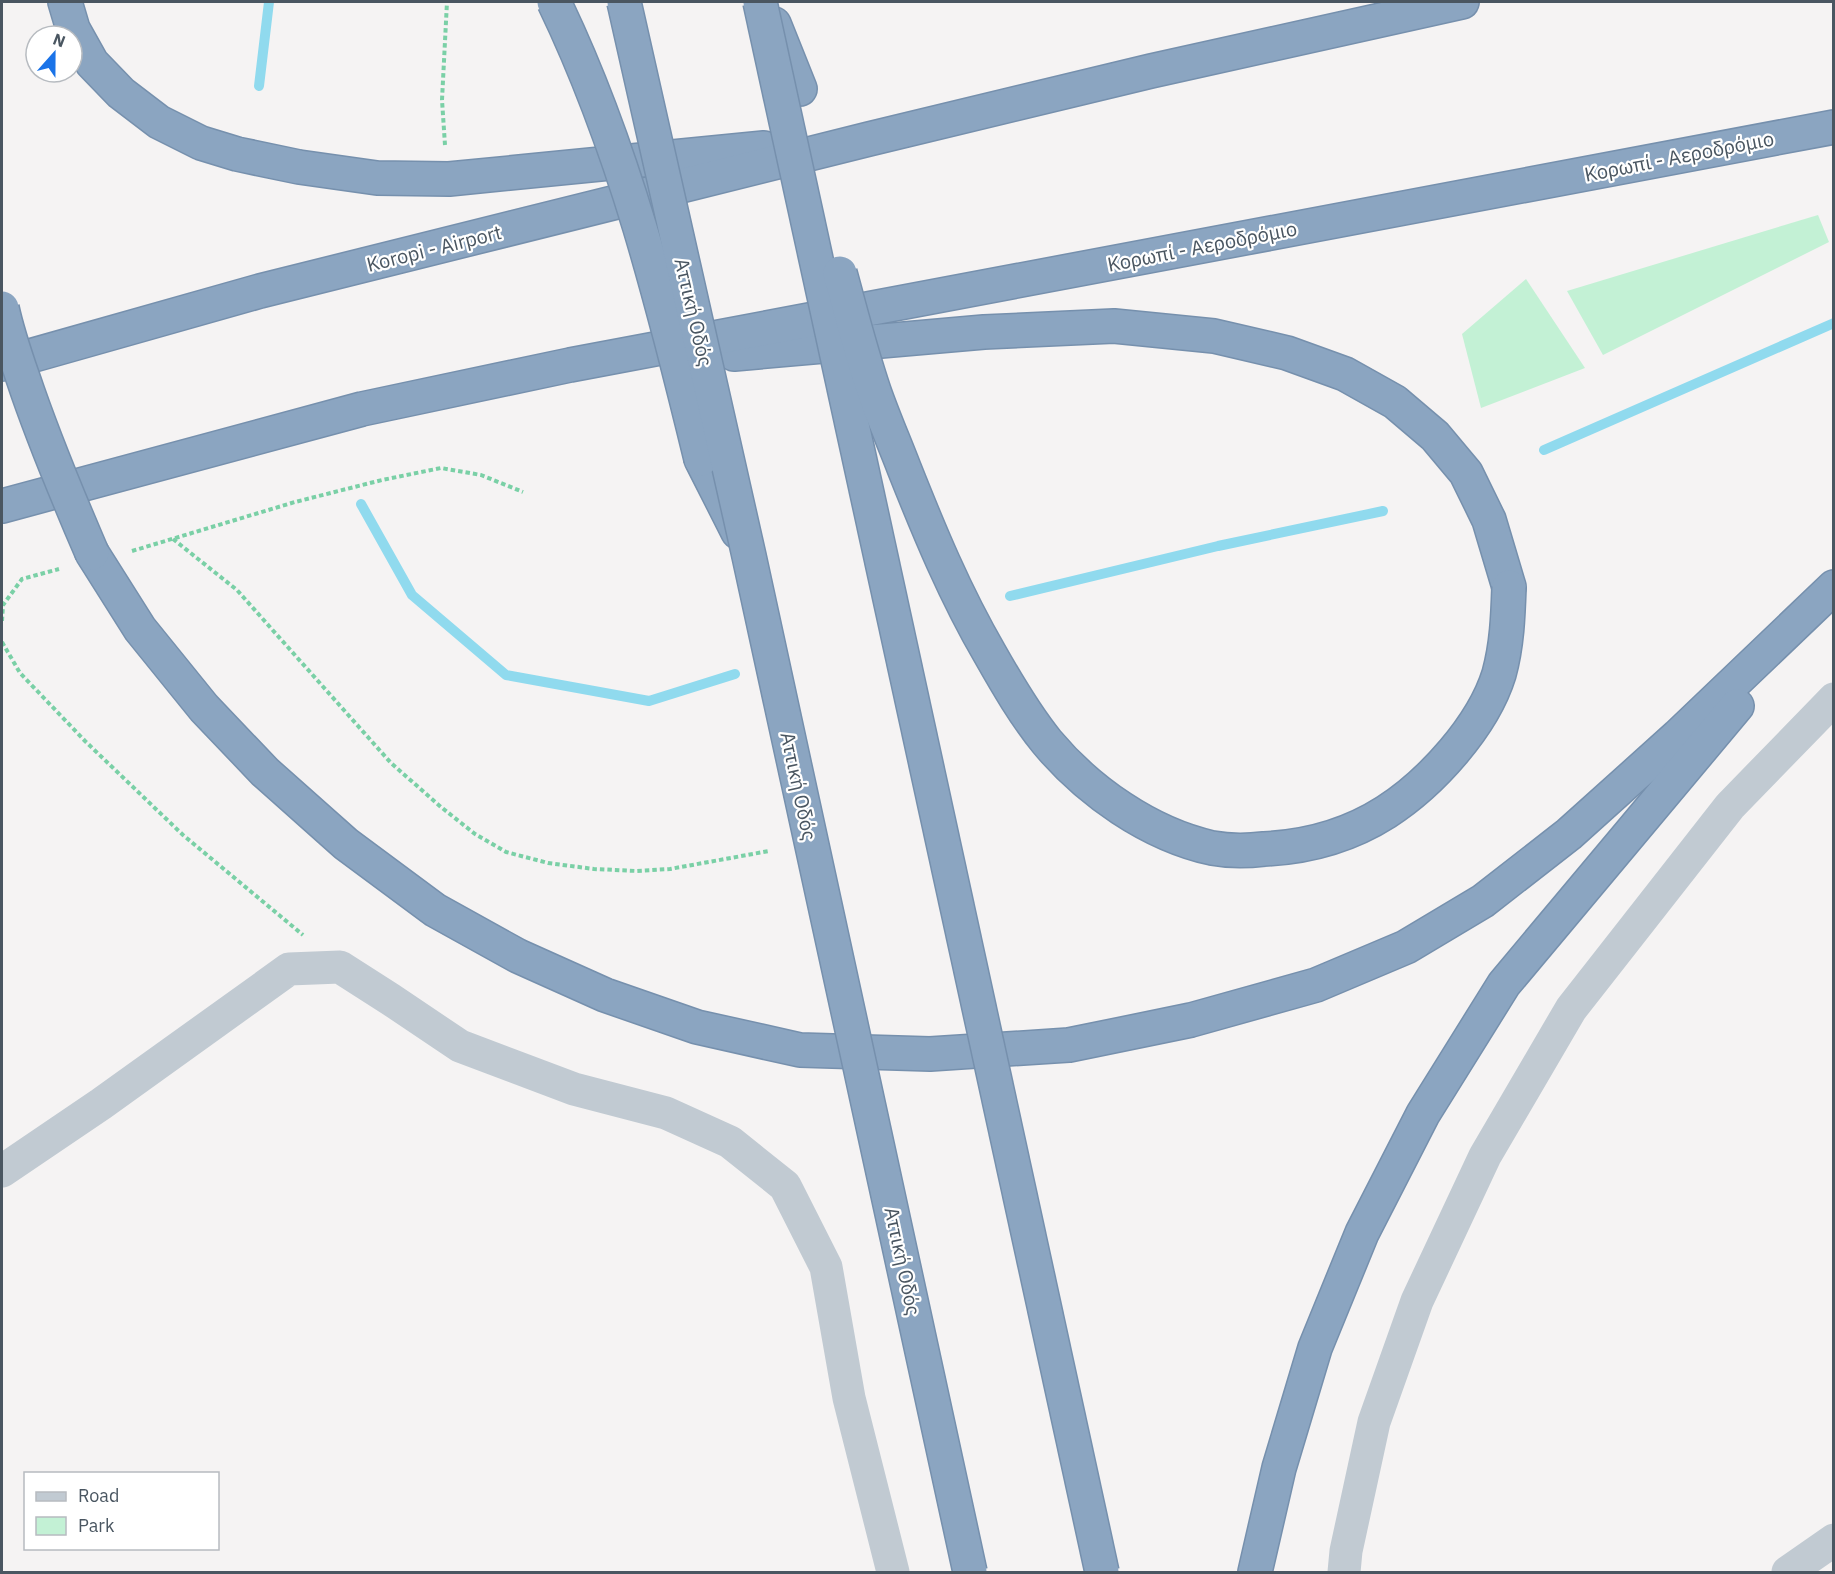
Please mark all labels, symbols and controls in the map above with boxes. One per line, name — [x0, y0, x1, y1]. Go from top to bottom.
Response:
north arrow — [24, 24, 84, 84]
text: N — [50, 29, 68, 51]
street label: Κορωπί - Αεροδρόμιο — [1582, 124, 1776, 188]
street label: Κορωπί - Αεροδρόμιο — [1105, 214, 1299, 278]
street label: Koropi - Airport — [364, 218, 504, 278]
street label: Αττική Οδός — [668, 255, 720, 369]
street label: Αττική Οδός — [774, 729, 824, 843]
street label: Αττική Οδός — [878, 1204, 928, 1318]
legend — [24, 1472, 219, 1550]
text: Road — [78, 1484, 119, 1507]
text: Park — [78, 1514, 115, 1537]

